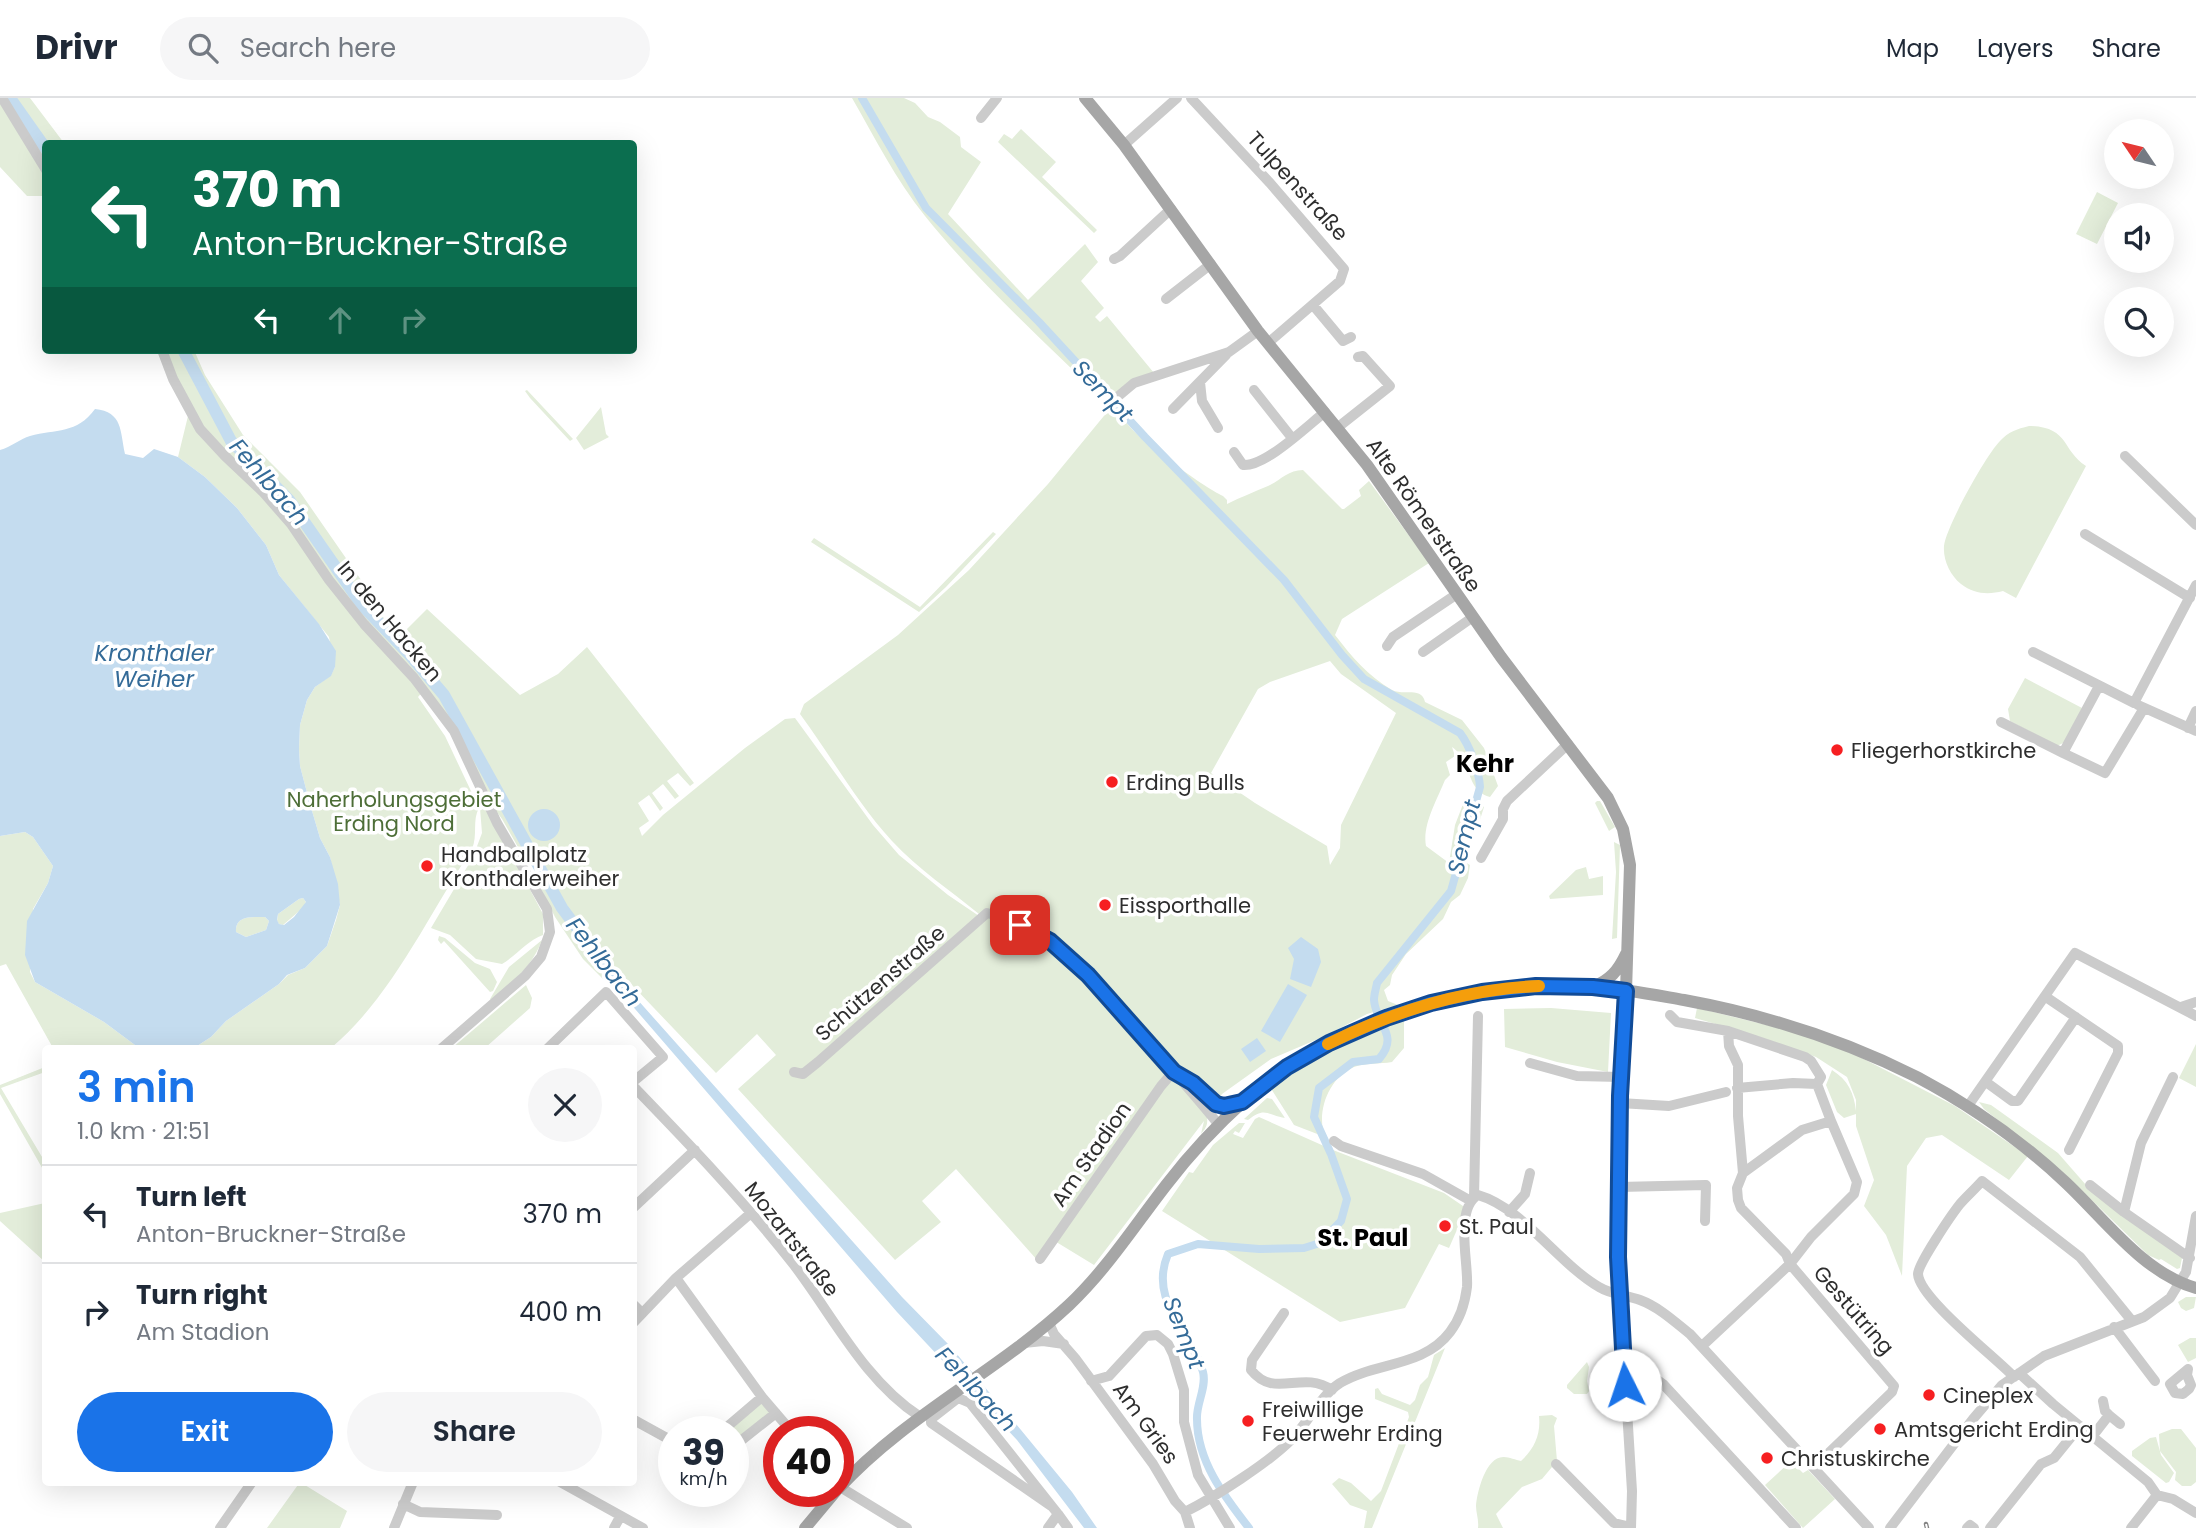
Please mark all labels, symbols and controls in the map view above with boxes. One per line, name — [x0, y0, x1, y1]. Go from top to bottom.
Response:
search box — [160, 17, 650, 80]
text: Drivr — [35, 24, 118, 71]
icon: search — [184, 29, 222, 67]
text: Search here — [240, 30, 396, 66]
text: Map — [1886, 32, 1939, 65]
text: Layers — [1977, 32, 2053, 65]
text: Share — [2091, 32, 2161, 65]
north arrow — [2104, 119, 2174, 189]
map controls — [2104, 119, 2174, 357]
street label: Tulpenstraße — [1241, 125, 1355, 247]
text: 370 m — [192, 156, 342, 224]
icon: left — [77, 168, 168, 259]
button: sound — [2104, 203, 2174, 273]
text: Anton-Bruckner-Straße — [192, 221, 568, 266]
button: search — [2104, 287, 2174, 357]
icon: left — [248, 301, 286, 339]
icon: ahead — [321, 301, 359, 339]
icon: right — [394, 301, 432, 339]
water label: Sempt — [1065, 353, 1141, 430]
water label: Fehlbach — [222, 431, 316, 533]
street label: Alte Römerstraße — [1360, 432, 1488, 598]
street label: In den Hacken — [331, 555, 449, 687]
water label: Kronthaler Weiher — [95, 637, 215, 695]
place label: Fliegerhorstkirche — [1851, 736, 2036, 765]
marker: Fliegerhorstkirche — [1829, 742, 1845, 758]
district label: Kehr — [1456, 747, 1514, 780]
place label: Erding Bulls — [1126, 768, 1245, 797]
marker: Erding Bulls — [1104, 774, 1120, 790]
park label: Naherholungsgebiet Erding Nord — [287, 785, 501, 838]
water label: Sempt — [1439, 796, 1489, 877]
place label: Handballplatz Kronthalerweiher — [441, 840, 619, 893]
marker: Handballplatz Kronthalerweiher — [419, 858, 435, 874]
place label: Eissporthalle — [1119, 891, 1251, 920]
pin — [990, 895, 1050, 955]
marker: Eissporthalle — [1097, 897, 1113, 913]
icon: arrive — [1001, 906, 1039, 944]
water label: Fehlbach — [559, 910, 649, 1014]
street label: Schützenstraße — [809, 918, 951, 1048]
text: 3 min — [77, 1058, 196, 1117]
button: close — [528, 1068, 602, 1142]
street label: Am Stadion — [1044, 1096, 1138, 1212]
text: 1.0 km · 21:51 — [77, 1115, 210, 1147]
street label: Mozartstraße — [738, 1175, 846, 1303]
text: Turn left — [136, 1179, 247, 1215]
icon: left — [77, 1195, 115, 1233]
text: 370 m — [522, 1196, 602, 1232]
place label: St. Paul — [1459, 1212, 1534, 1241]
text: Anton-Bruckner-Straße — [136, 1218, 406, 1250]
marker: St. Paul — [1437, 1218, 1453, 1234]
district label: St. Paul — [1318, 1221, 1408, 1254]
street label: Gestütring — [1807, 1259, 1901, 1361]
text: Turn right — [136, 1277, 268, 1313]
water label: Sempt — [1155, 1292, 1213, 1374]
icon: right — [77, 1293, 115, 1331]
text: 400 m — [519, 1294, 602, 1330]
text: Am Stadion — [136, 1316, 269, 1348]
water label: Fehlbach — [928, 1339, 1024, 1439]
position arrow — [1588, 1348, 1662, 1422]
street label: Am Gries — [1106, 1376, 1186, 1470]
place label: Cineplex — [1943, 1381, 2033, 1410]
marker: Cineplex — [1921, 1387, 1937, 1403]
button: Exit — [77, 1392, 333, 1472]
button: Share — [347, 1392, 602, 1472]
place label: Freiwillige Feuerwehr Erding — [1262, 1395, 1443, 1448]
marker: Freiwillige Feuerwehr Erding — [1240, 1413, 1256, 1429]
place label: Amtsgericht Erding — [1894, 1415, 2094, 1444]
speed limit sign: 40 — [763, 1416, 854, 1507]
marker: Amtsgericht Erding — [1872, 1421, 1888, 1437]
text: 39 — [682, 1428, 725, 1477]
place label: Christuskirche — [1781, 1444, 1930, 1473]
marker: Christuskirche — [1759, 1450, 1775, 1466]
text: km/h — [680, 1466, 727, 1491]

